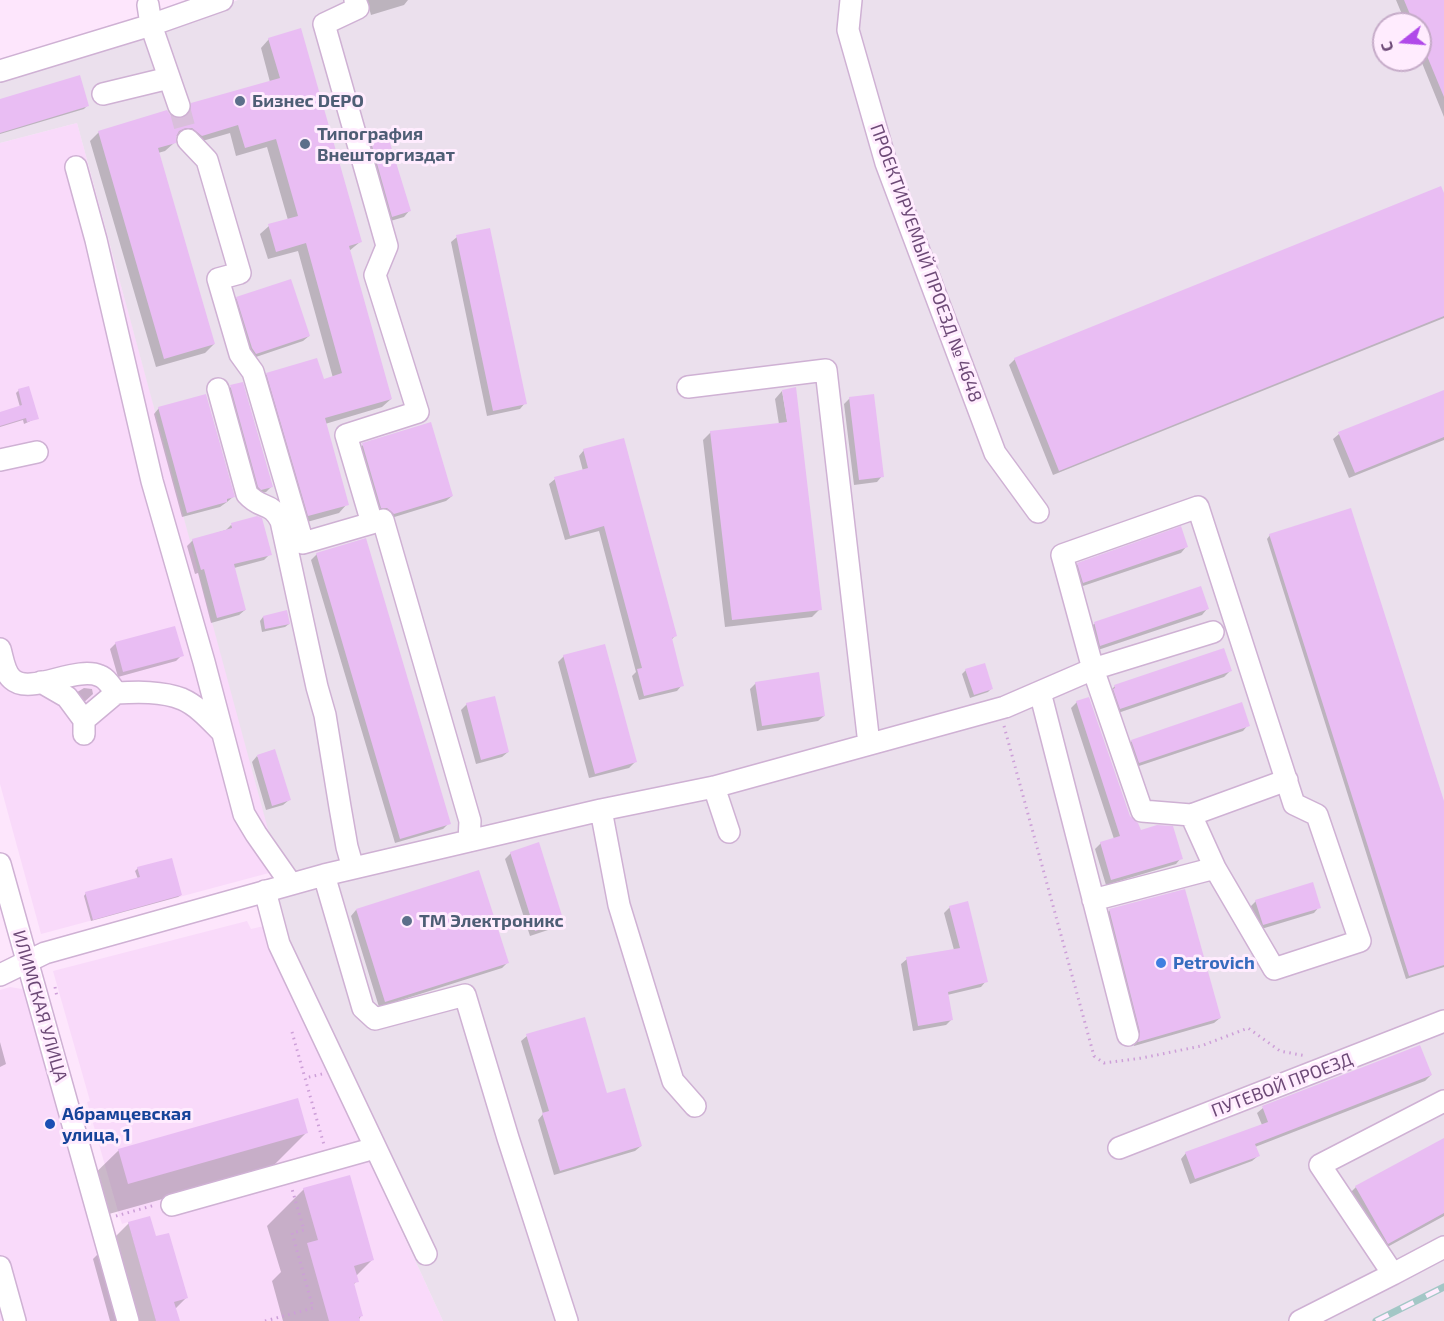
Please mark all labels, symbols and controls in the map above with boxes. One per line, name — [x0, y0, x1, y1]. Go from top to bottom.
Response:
north arrow — [1372, 12, 1432, 72]
text: С — [1376, 40, 1397, 54]
place label: Бизнес DEPO — [252, 90, 364, 112]
marker: Бизнес DEPO — [233, 94, 247, 108]
street label: ПРОЕКТИРУЕМЫЙ ПРОЕЗД № 4648 — [865, 121, 987, 405]
place label: Типография Внешторгиздат — [317, 123, 455, 166]
marker: Типография Внешторгиздат — [298, 137, 312, 151]
place label: ТМ Электроникс — [419, 910, 564, 932]
marker: ТМ Электроникс — [400, 914, 414, 928]
street label: ИЛИМСКАЯ УЛИЦА — [8, 928, 72, 1084]
place label: Petrovich — [1173, 952, 1255, 974]
marker: Petrovich — [1154, 956, 1168, 970]
street label: ПУТЕВОЙ ПРОЕЗД — [1208, 1048, 1356, 1122]
place label: Абрамцевская улица, 1 — [62, 1103, 191, 1146]
marker: Абрамцевская улица, 1 — [43, 1117, 57, 1131]

